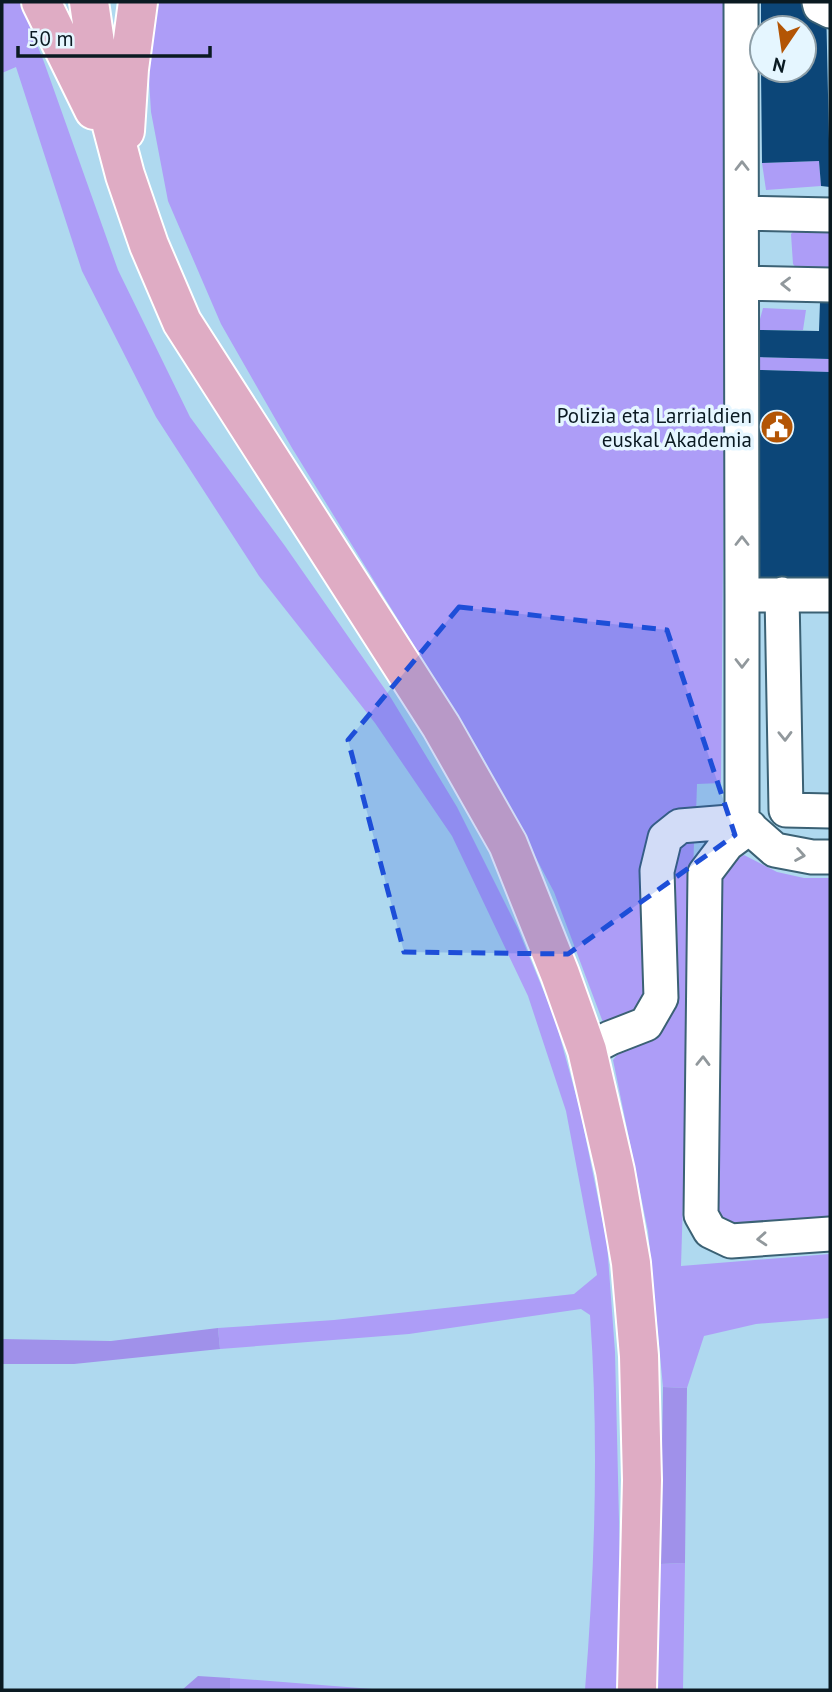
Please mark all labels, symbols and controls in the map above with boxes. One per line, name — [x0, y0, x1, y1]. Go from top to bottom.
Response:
scale bar — [18, 14, 210, 58]
north arrow — [748, 14, 818, 84]
text: 50 m — [28, 25, 74, 52]
text: N — [770, 52, 788, 79]
one-way arrow — [734, 160, 750, 171]
one-way arrow — [780, 276, 791, 292]
place label: Polizia eta Larrialdien euskal Akademia — [557, 402, 752, 453]
public building icon: Polizia eta Larrialdien euskal Akademia — [758, 408, 796, 446]
one-way arrow — [734, 535, 750, 545]
one-way arrow — [734, 658, 750, 669]
one-way arrow — [777, 731, 792, 742]
one-way arrow — [794, 846, 806, 861]
one-way arrow — [695, 1055, 711, 1065]
one-way arrow — [756, 1231, 767, 1246]

